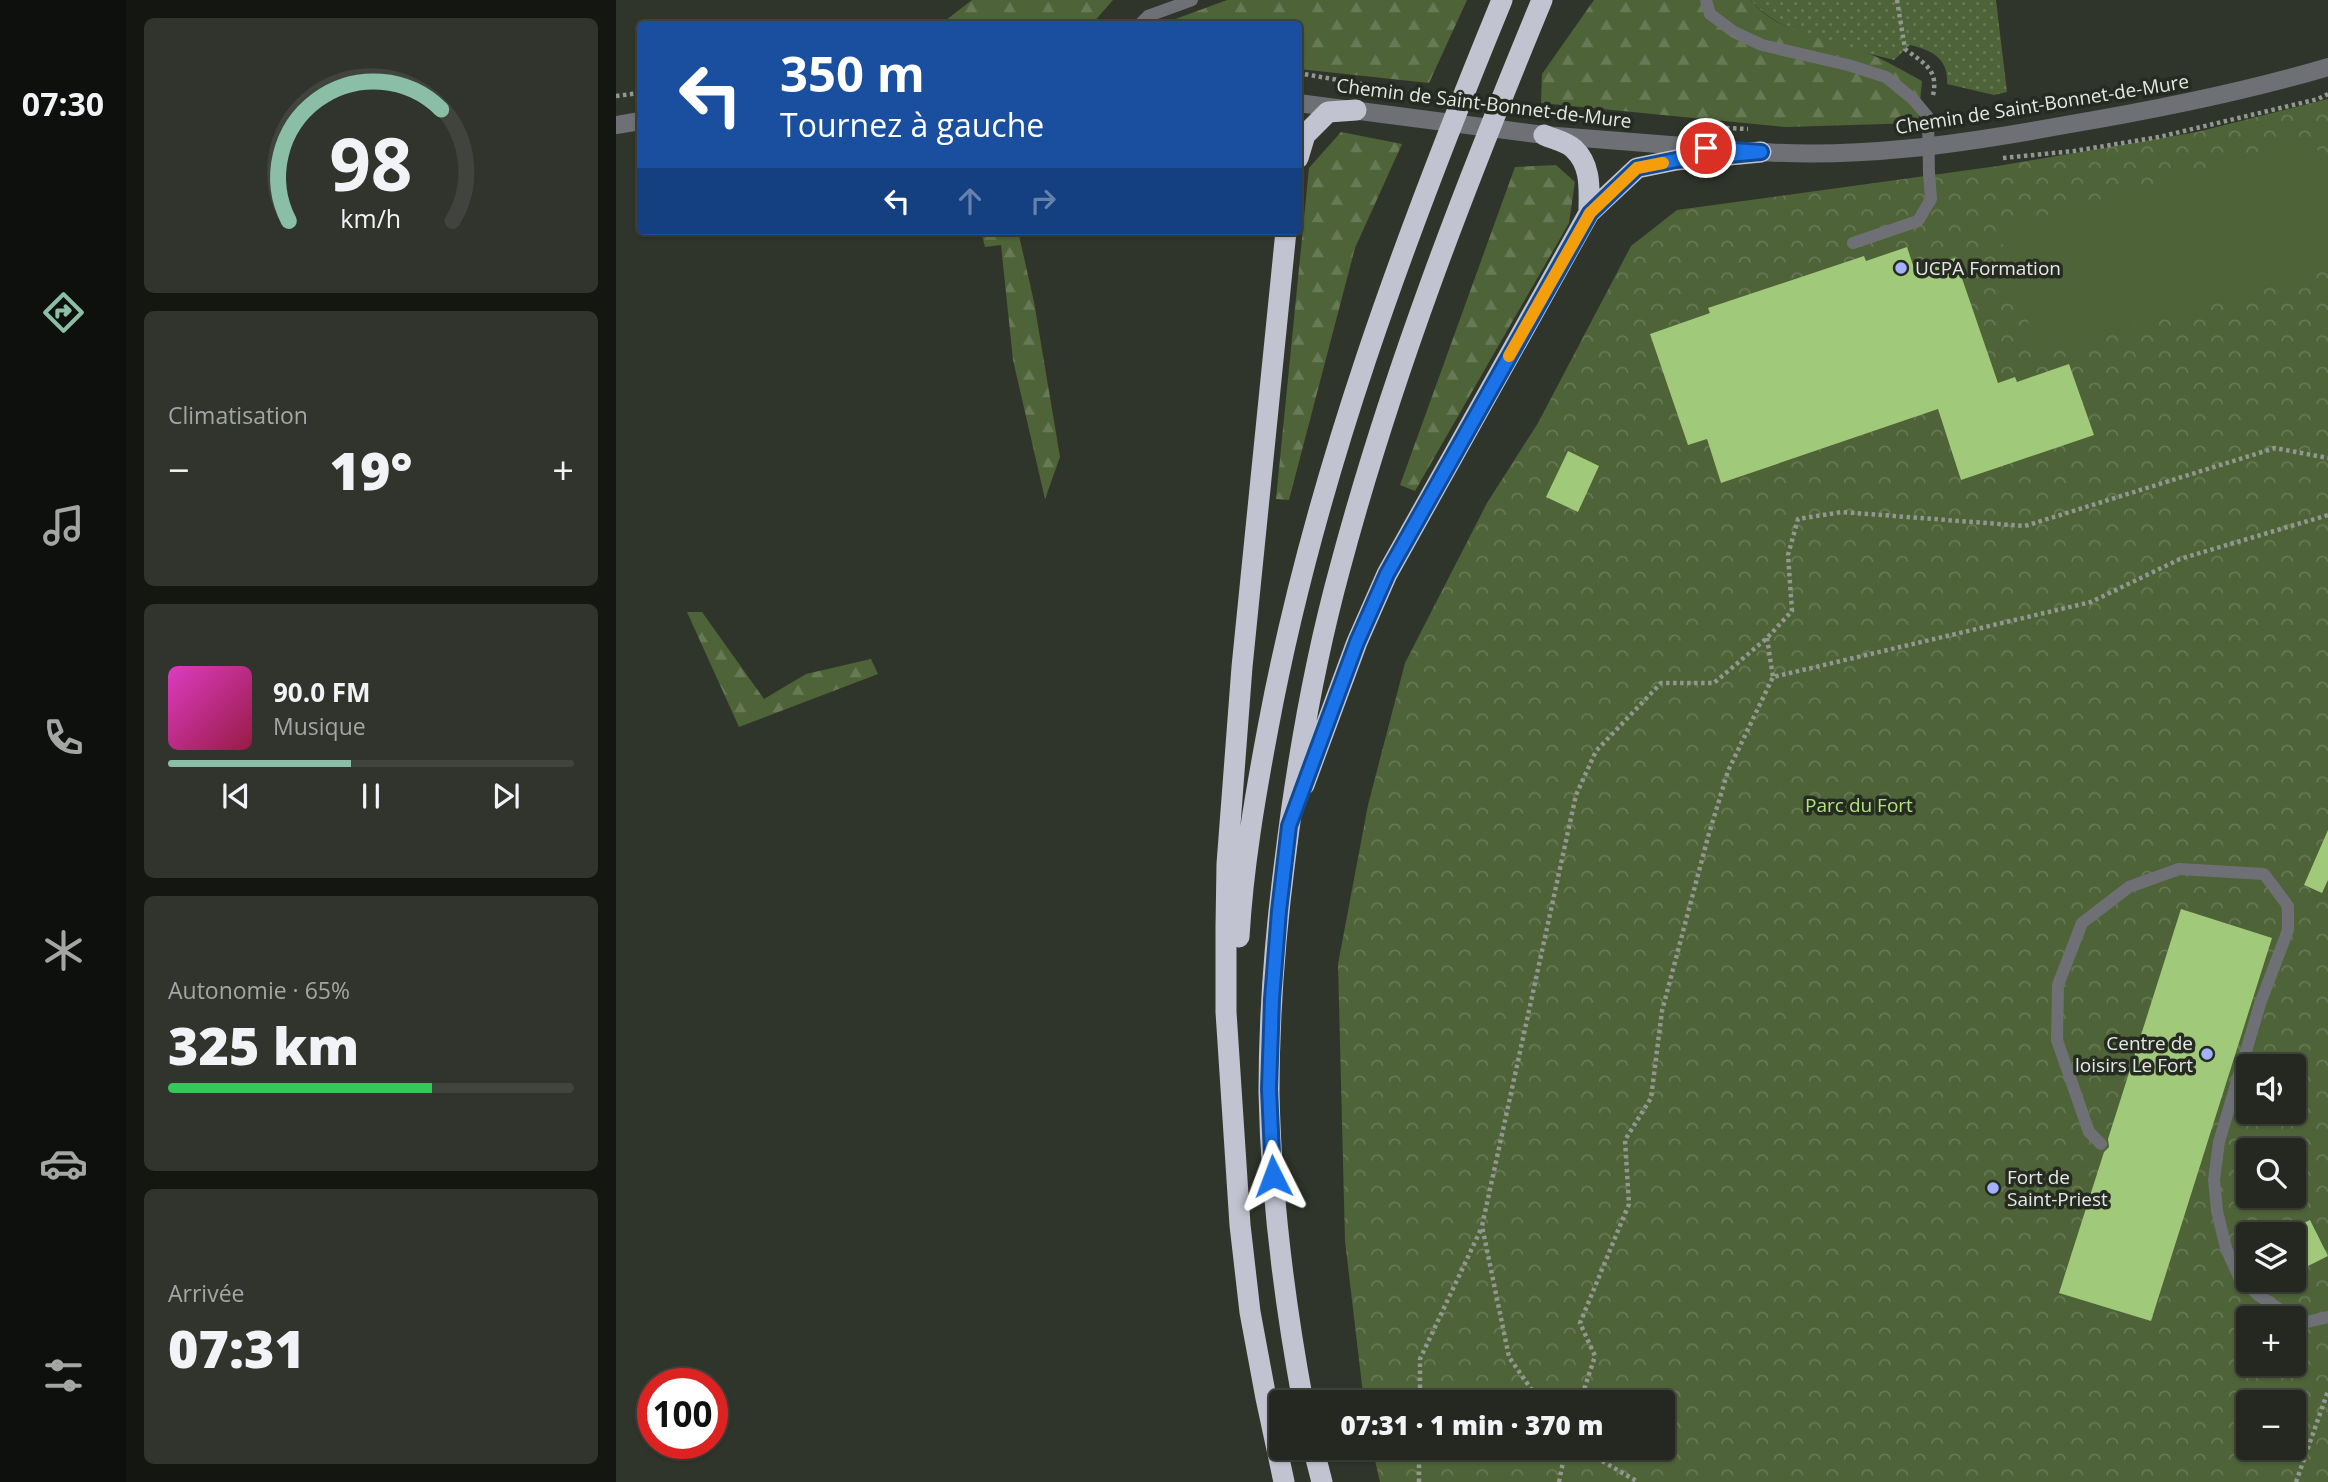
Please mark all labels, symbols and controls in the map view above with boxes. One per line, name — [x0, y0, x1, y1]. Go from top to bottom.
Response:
text: 350 m — [780, 40, 925, 106]
icon: left — [665, 49, 756, 140]
street label: Chemin de Saint-Bonnet-de-Mure — [1893, 68, 2191, 140]
street label: Chemin de Saint-Bonnet-de-Mure — [1335, 72, 1633, 134]
text: 07:30 — [22, 82, 104, 125]
text: Tournez à gauche — [780, 103, 1044, 146]
text: 98 — [329, 114, 413, 213]
pin — [1676, 118, 1736, 178]
icon: arrive — [1687, 129, 1725, 167]
icon: left — [878, 182, 916, 220]
icon: ahead — [951, 182, 989, 220]
icon: right — [1024, 182, 1062, 220]
text: km/h — [341, 201, 401, 235]
place label: UCPA Formation — [1915, 255, 2061, 281]
marker: UCPA Formation — [1893, 260, 1909, 276]
icon: directions — [39, 288, 88, 337]
text: Climatisation — [168, 399, 308, 431]
text: 19° — [330, 434, 412, 505]
text: − — [168, 443, 190, 495]
text: + — [552, 443, 574, 495]
icon: music — [39, 501, 88, 550]
text: 90.0 FM — [273, 674, 371, 710]
text: Musique — [273, 710, 366, 742]
icon: phone — [39, 713, 88, 762]
icon: previous — [217, 777, 255, 815]
icon: pause — [352, 777, 390, 815]
icon: next — [487, 777, 525, 815]
park label: Parc du Fort — [1805, 792, 1913, 818]
icon: climate — [39, 926, 88, 975]
text: Autonomie · 65% — [168, 974, 350, 1006]
text: 325 km — [168, 1009, 359, 1080]
place label: Centre de loisirs Le Fort — [2075, 1030, 2193, 1078]
marker: Centre de loisirs Le Fort — [2199, 1046, 2215, 1062]
map controls — [2236, 1054, 2306, 1460]
button: sound — [2236, 1054, 2306, 1124]
button: search — [2236, 1138, 2306, 1208]
icon: car — [39, 1139, 88, 1188]
position arrow — [1236, 1139, 1310, 1213]
place label: Fort de Saint-Priest — [2007, 1164, 2108, 1212]
marker: Fort de Saint-Priest — [1985, 1180, 2001, 1196]
button: layers — [2236, 1222, 2306, 1292]
text: Arrivée — [168, 1277, 244, 1309]
button: + — [2236, 1306, 2306, 1376]
text: 07:31 — [168, 1312, 305, 1383]
icon: filters — [39, 1351, 88, 1400]
speed limit sign: 100 — [637, 1368, 728, 1459]
button: − — [2236, 1390, 2306, 1460]
text: 07:31 · 1 min · 370 m — [1341, 1407, 1603, 1443]

